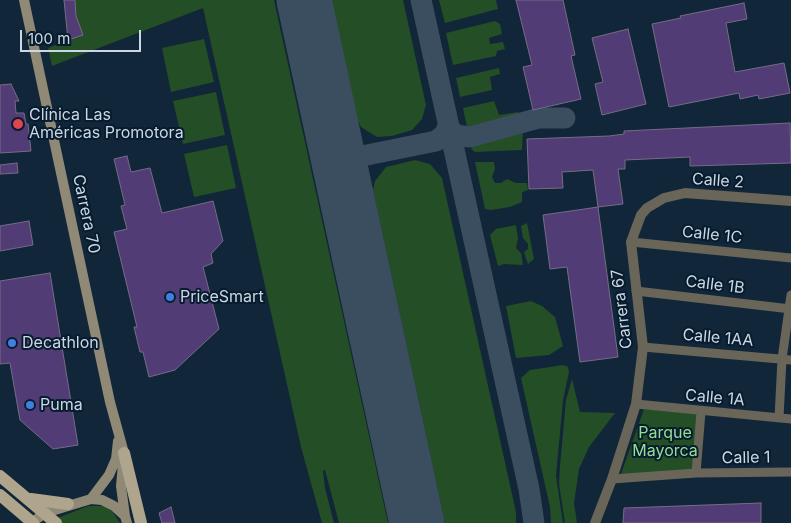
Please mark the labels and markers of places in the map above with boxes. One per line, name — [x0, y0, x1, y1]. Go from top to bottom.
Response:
place label: Clínica Las Américas Promotora — [29, 105, 184, 143]
marker: Clínica Las Américas Promotora — [11, 117, 25, 131]
place label: PriceSmart — [180, 287, 264, 307]
marker: PriceSmart — [164, 291, 176, 303]
place label: Decathlon — [22, 333, 99, 353]
marker: Decathlon — [6, 337, 18, 349]
place label: Puma — [40, 395, 83, 415]
marker: Puma — [24, 399, 36, 411]

